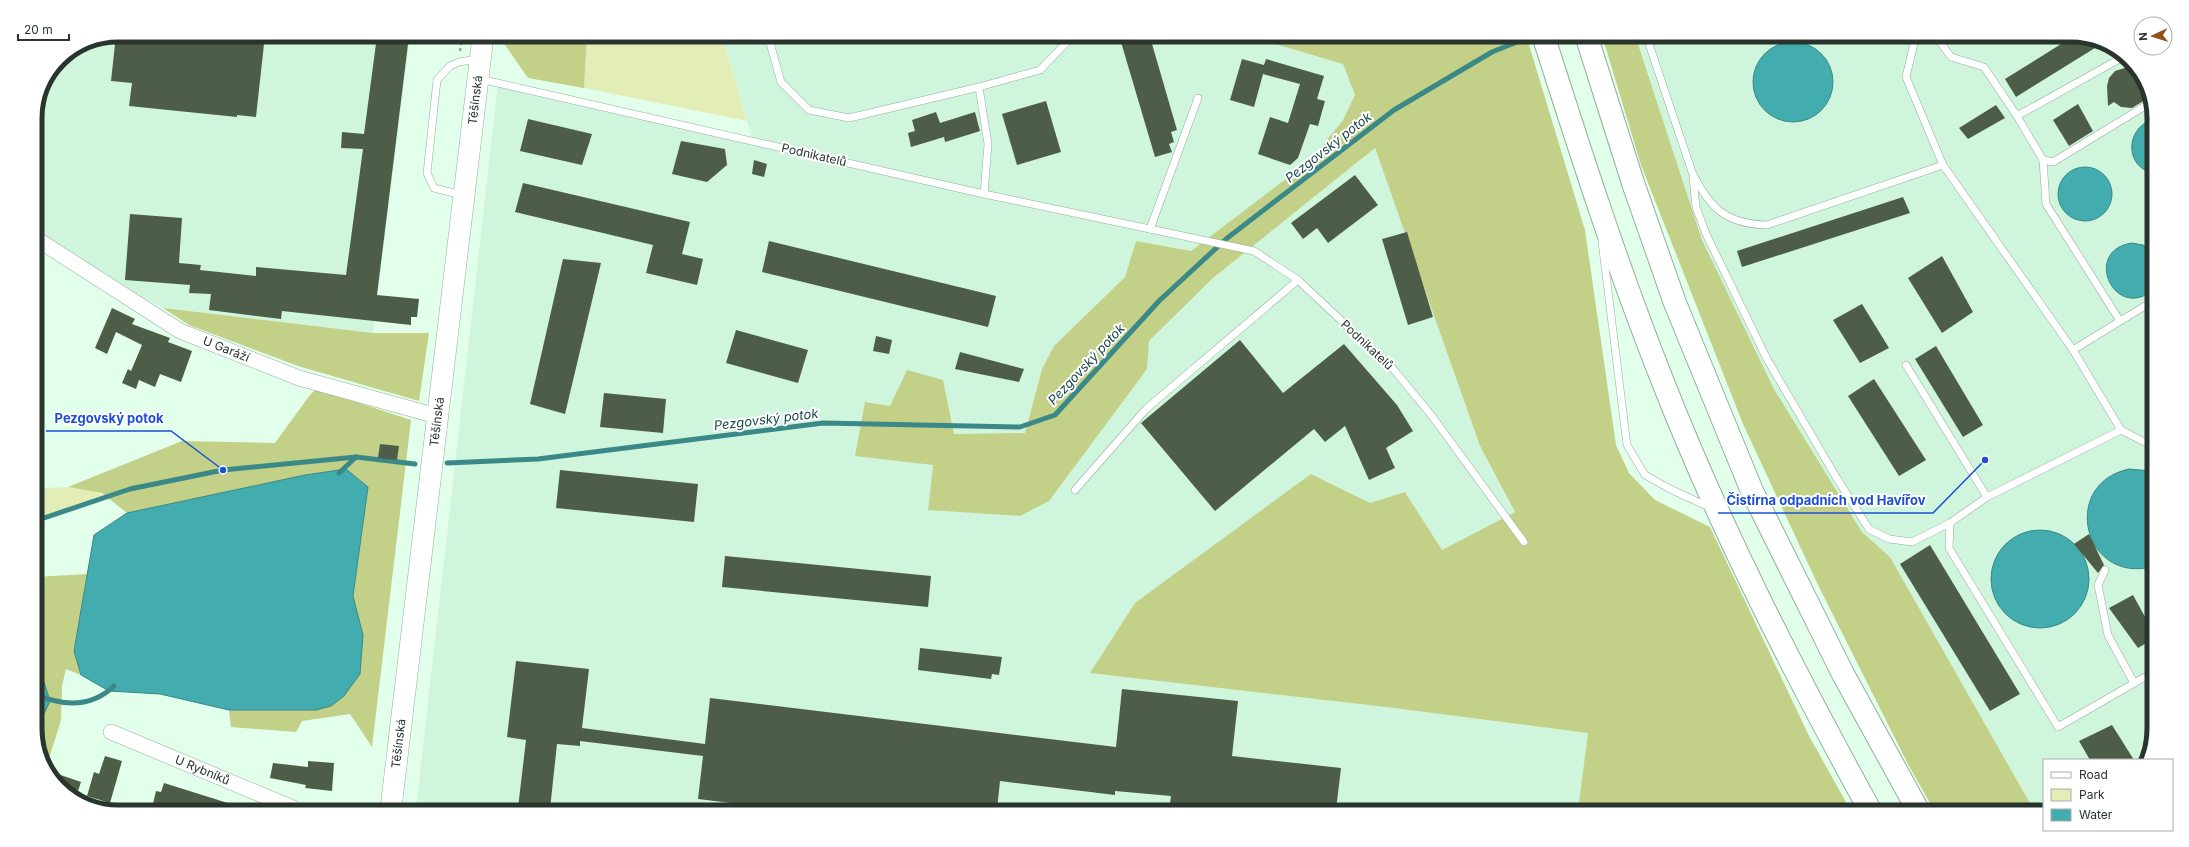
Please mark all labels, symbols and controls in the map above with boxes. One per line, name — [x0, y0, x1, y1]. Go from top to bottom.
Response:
scale bar — [18, 16, 69, 42]
north arrow — [2133, 16, 2173, 56]
text: 20 m — [24, 22, 53, 37]
text: N — [2136, 32, 2150, 41]
street label: Těšínská — [464, 74, 485, 126]
water label: Pezgovský potok — [1282, 108, 1375, 186]
street label: Podnikatelů — [780, 140, 848, 169]
street label: Podnikatelů — [1338, 317, 1397, 373]
water label: Pezgovský potok — [1044, 319, 1128, 408]
street label: U Garáží — [201, 333, 252, 365]
street label: Těšínská — [426, 396, 447, 447]
water label: Pezgovský potok — [713, 405, 820, 433]
callout: Pezgovský potok — [46, 406, 171, 431]
text: Pezgovský potok — [55, 410, 164, 426]
callout: Čistírna odpadních vod Havířov — [1718, 488, 1933, 513]
text: Čistírna odpadních vod Havířov — [1726, 492, 1926, 508]
street label: Těšínská — [388, 718, 409, 769]
street label: U Rybníků — [173, 752, 232, 788]
legend — [2043, 759, 2173, 831]
text: Road — [2079, 767, 2108, 782]
text: Park — [2079, 787, 2105, 802]
text: Water — [2079, 807, 2113, 822]

